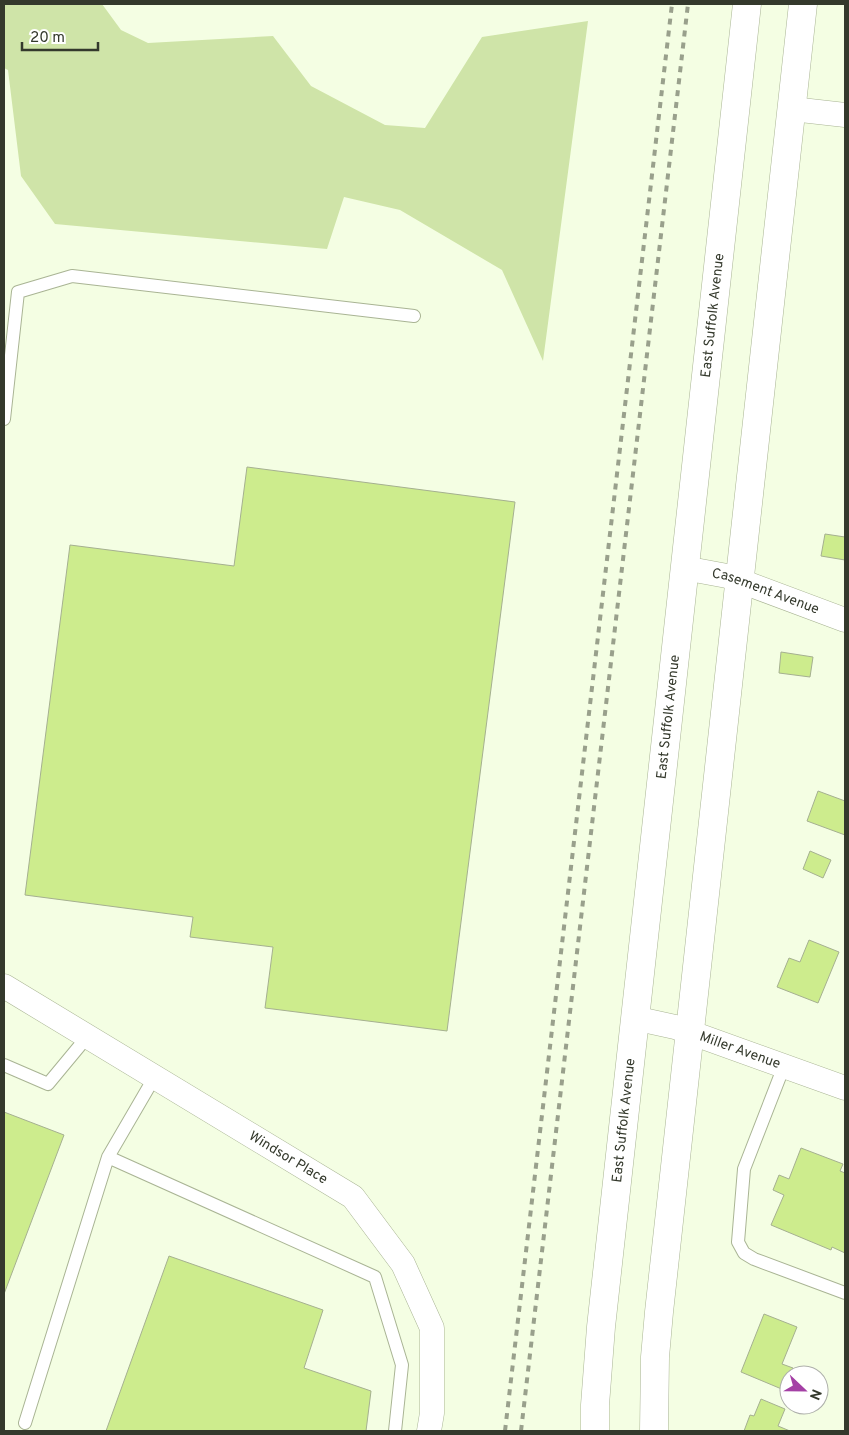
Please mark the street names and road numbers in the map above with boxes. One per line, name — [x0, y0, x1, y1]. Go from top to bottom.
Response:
street label: East Suffolk Avenue — [697, 252, 728, 378]
street label: Casement Avenue — [711, 565, 822, 618]
street label: East Suffolk Avenue — [653, 654, 684, 780]
street label: Miller Avenue — [697, 1028, 783, 1073]
street label: East Suffolk Avenue — [608, 1057, 639, 1184]
street label: Windsor Place — [246, 1127, 331, 1188]

